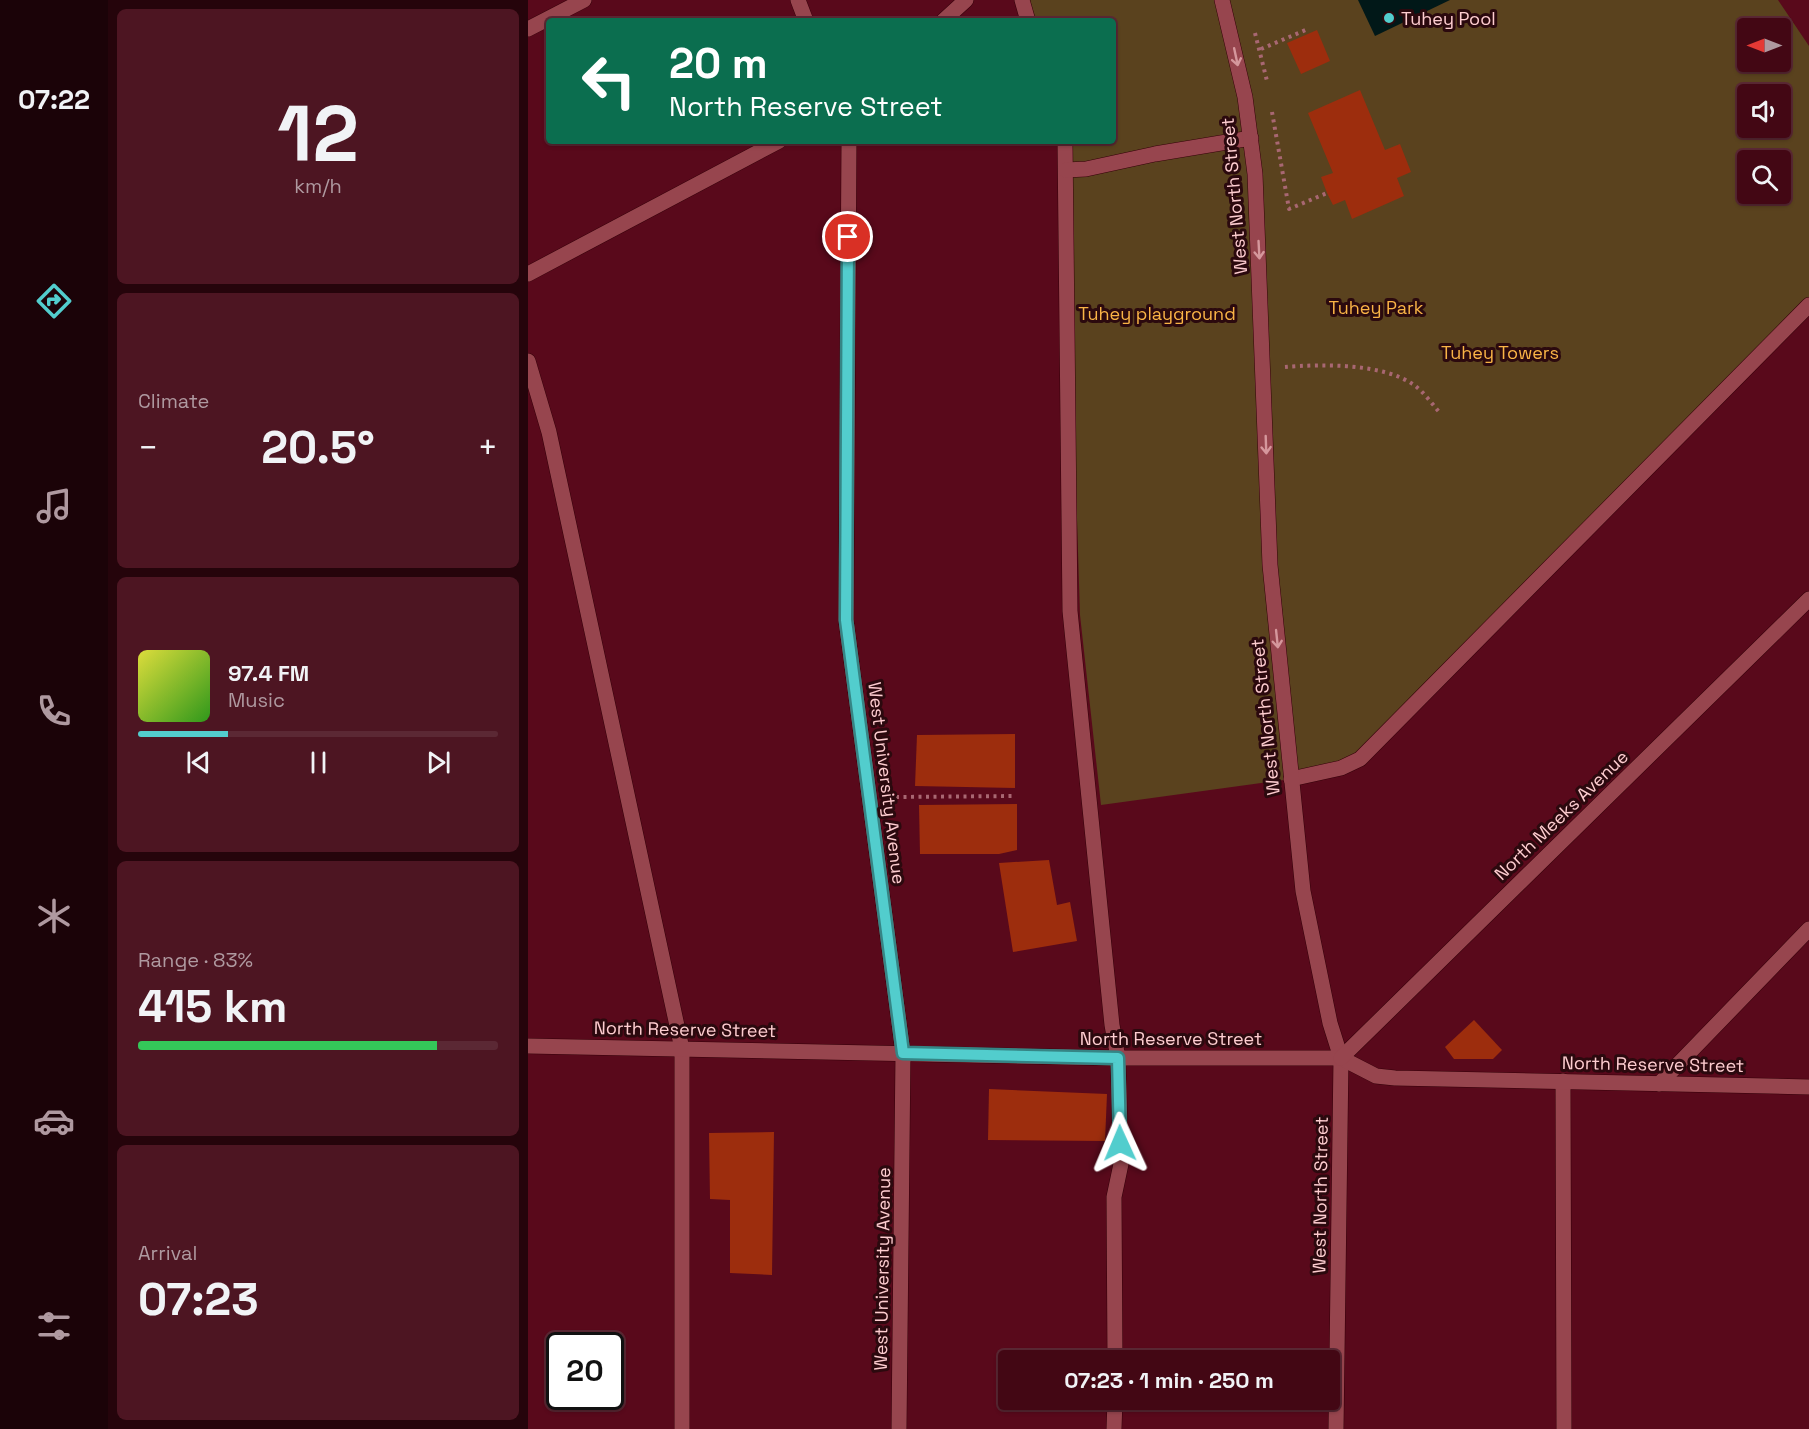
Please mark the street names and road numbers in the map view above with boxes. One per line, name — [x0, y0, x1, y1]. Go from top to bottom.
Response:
street label: West North Street — [1216, 117, 1252, 275]
street label: West North Street — [1245, 638, 1285, 796]
street label: West University Avenue — [863, 681, 911, 885]
street label: North Meeks Avenue — [1489, 745, 1633, 885]
street label: North Reserve Street — [594, 1016, 776, 1042]
street label: North Reserve Street — [1080, 1027, 1262, 1050]
street label: North Reserve Street — [1562, 1051, 1744, 1077]
street label: West North Street — [1307, 1116, 1333, 1274]
street label: West University Avenue — [869, 1167, 895, 1371]

